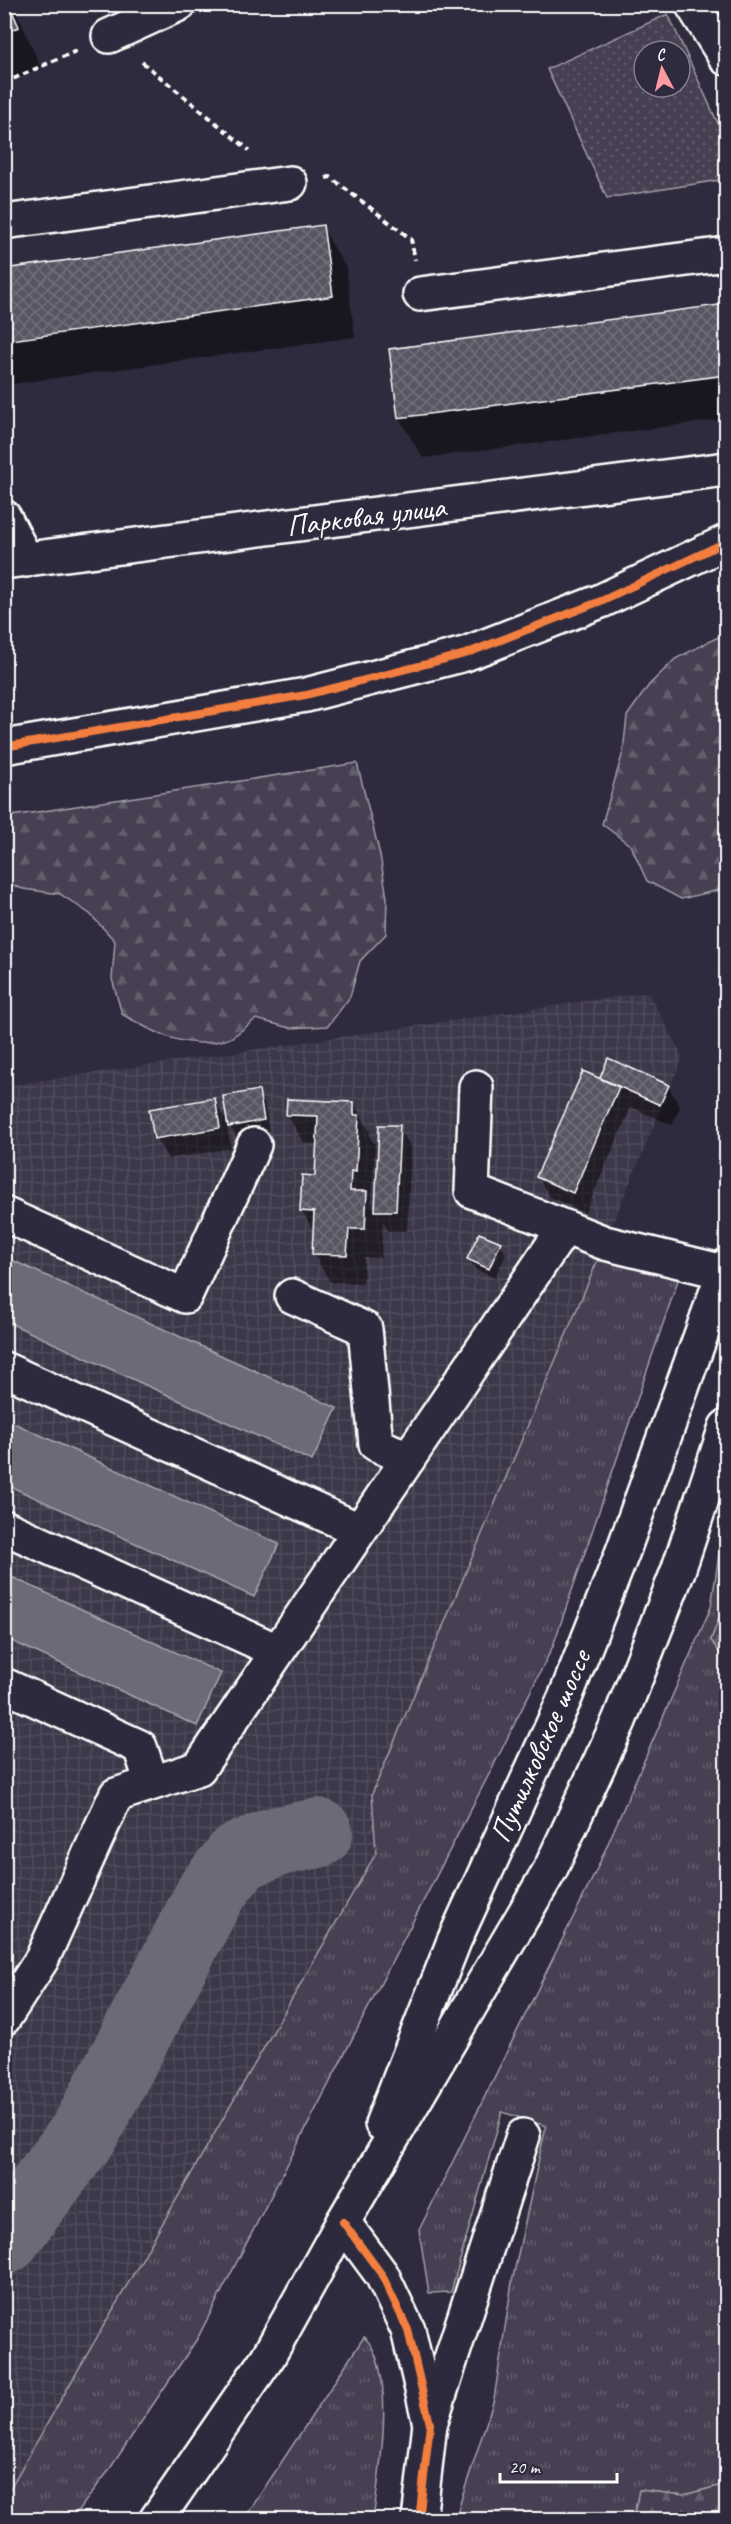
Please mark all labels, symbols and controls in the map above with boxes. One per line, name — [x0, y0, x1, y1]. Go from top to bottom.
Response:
north arrow — [632, 39, 692, 99]
text: С — [655, 44, 668, 66]
street label: Парковая улица — [284, 487, 449, 545]
street label: Путилковское шоссе — [481, 1642, 600, 1848]
scale bar — [500, 2446, 617, 2484]
text: 20 m — [509, 2456, 542, 2478]

